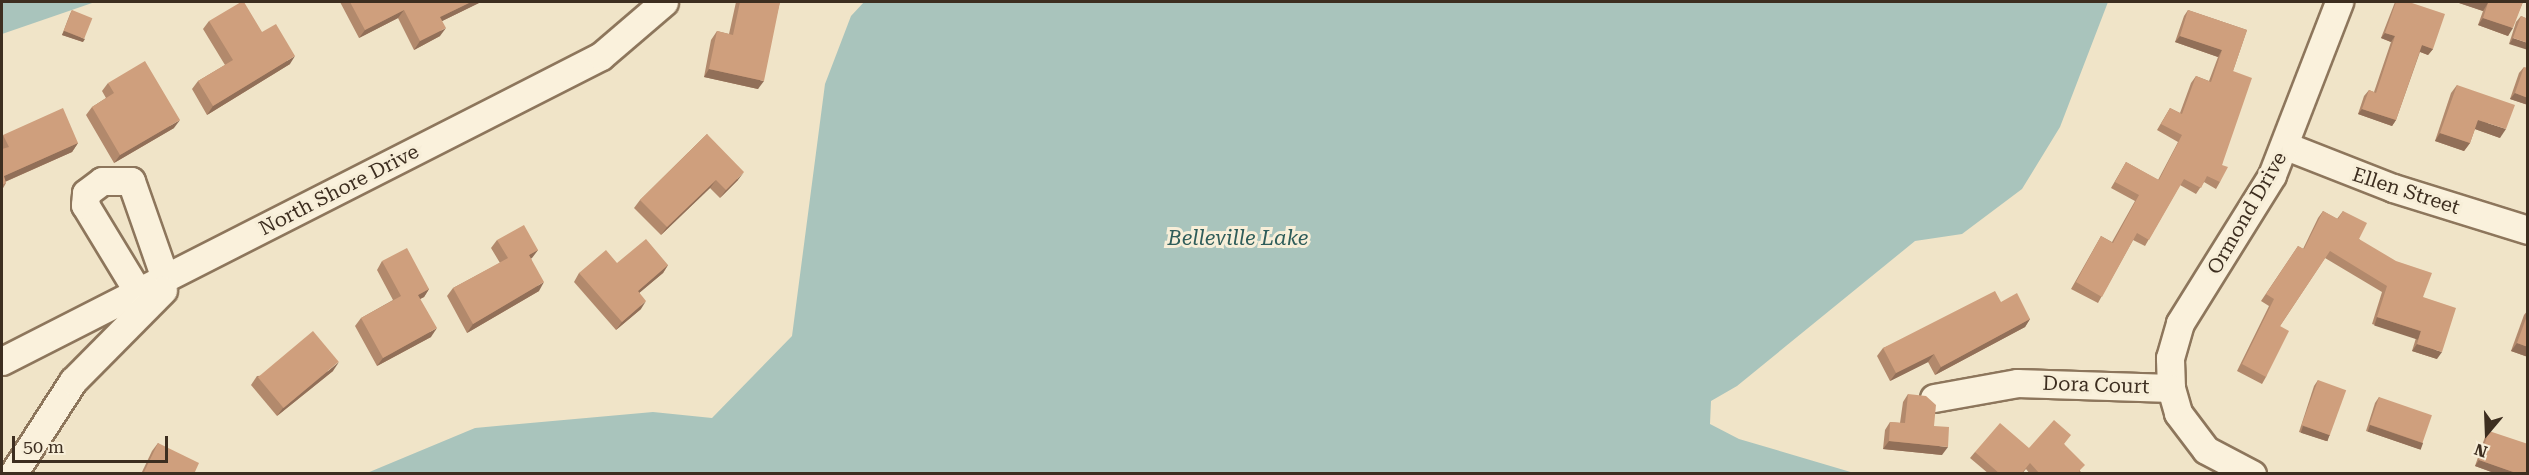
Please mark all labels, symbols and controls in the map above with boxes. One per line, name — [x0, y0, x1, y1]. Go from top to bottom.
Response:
street label: North Shore Drive — [255, 139, 423, 241]
street label: Ormond Drive — [2202, 147, 2292, 279]
street label: Ellen Street — [2349, 162, 2463, 220]
water label: Belleville Lake — [1168, 225, 1308, 251]
street label: Dora Court — [2042, 371, 2150, 399]
north arrow — [2457, 403, 2517, 463]
scale bar — [15, 424, 171, 462]
text: 50 m — [23, 436, 64, 457]
text: N — [2472, 440, 2490, 461]

